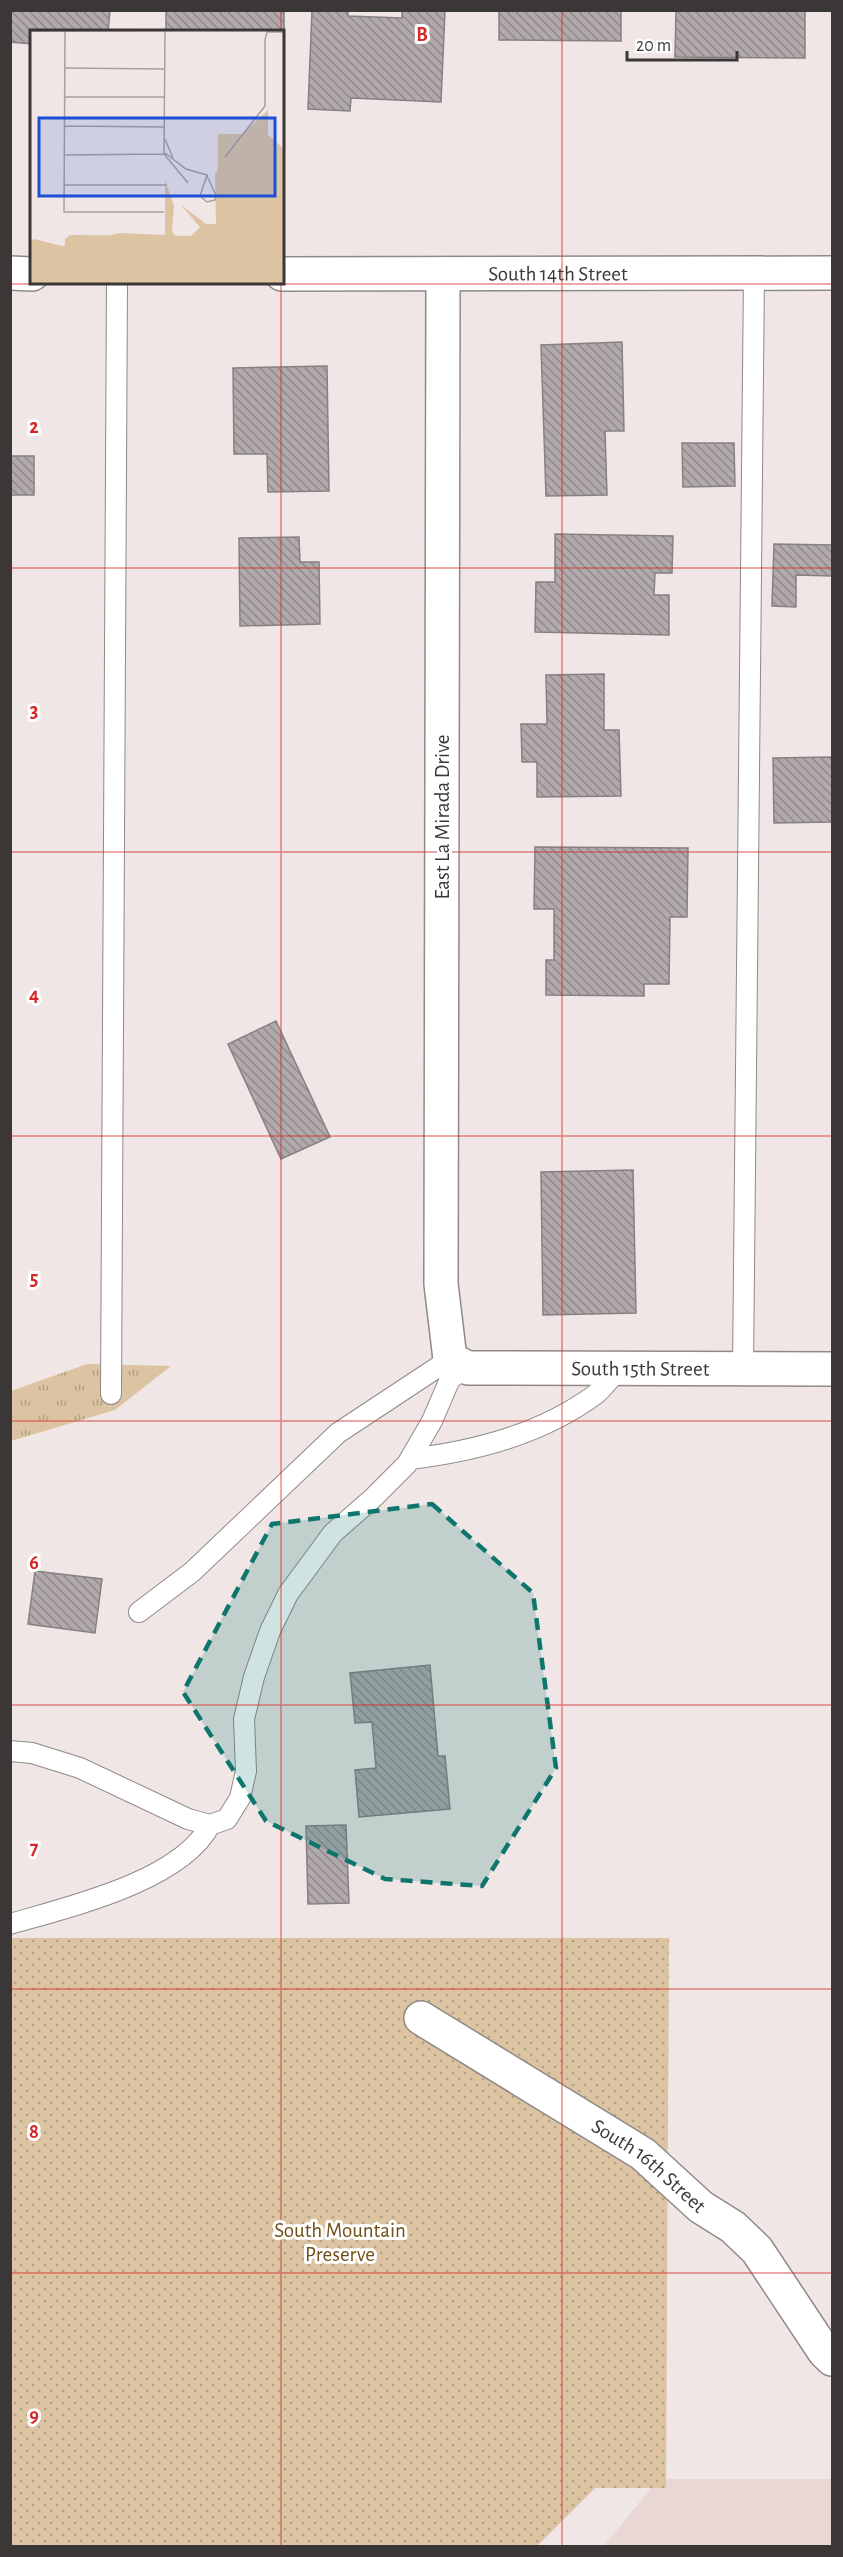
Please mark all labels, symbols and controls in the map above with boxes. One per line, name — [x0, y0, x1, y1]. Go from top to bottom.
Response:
scale bar — [627, 24, 736, 62]
text: B — [416, 25, 428, 45]
inset map — [30, 30, 284, 284]
text: 20 m — [636, 37, 671, 55]
street label: South 14th Street — [488, 263, 628, 284]
text: 2 — [29, 417, 39, 437]
text: 3 — [30, 701, 38, 721]
street label: East La Mirada Drive — [432, 735, 453, 899]
text: 4 — [29, 985, 39, 1005]
text: 5 — [30, 1269, 38, 1289]
street label: South 15th Street — [571, 1358, 710, 1379]
text: 6 — [29, 1553, 39, 1573]
text: 7 — [30, 1838, 39, 1858]
street label: South 16th Street — [588, 2115, 710, 2217]
text: 8 — [29, 2122, 39, 2142]
park label: South Mountain Preserve — [274, 2220, 406, 2265]
text: 9 — [29, 2406, 39, 2426]

